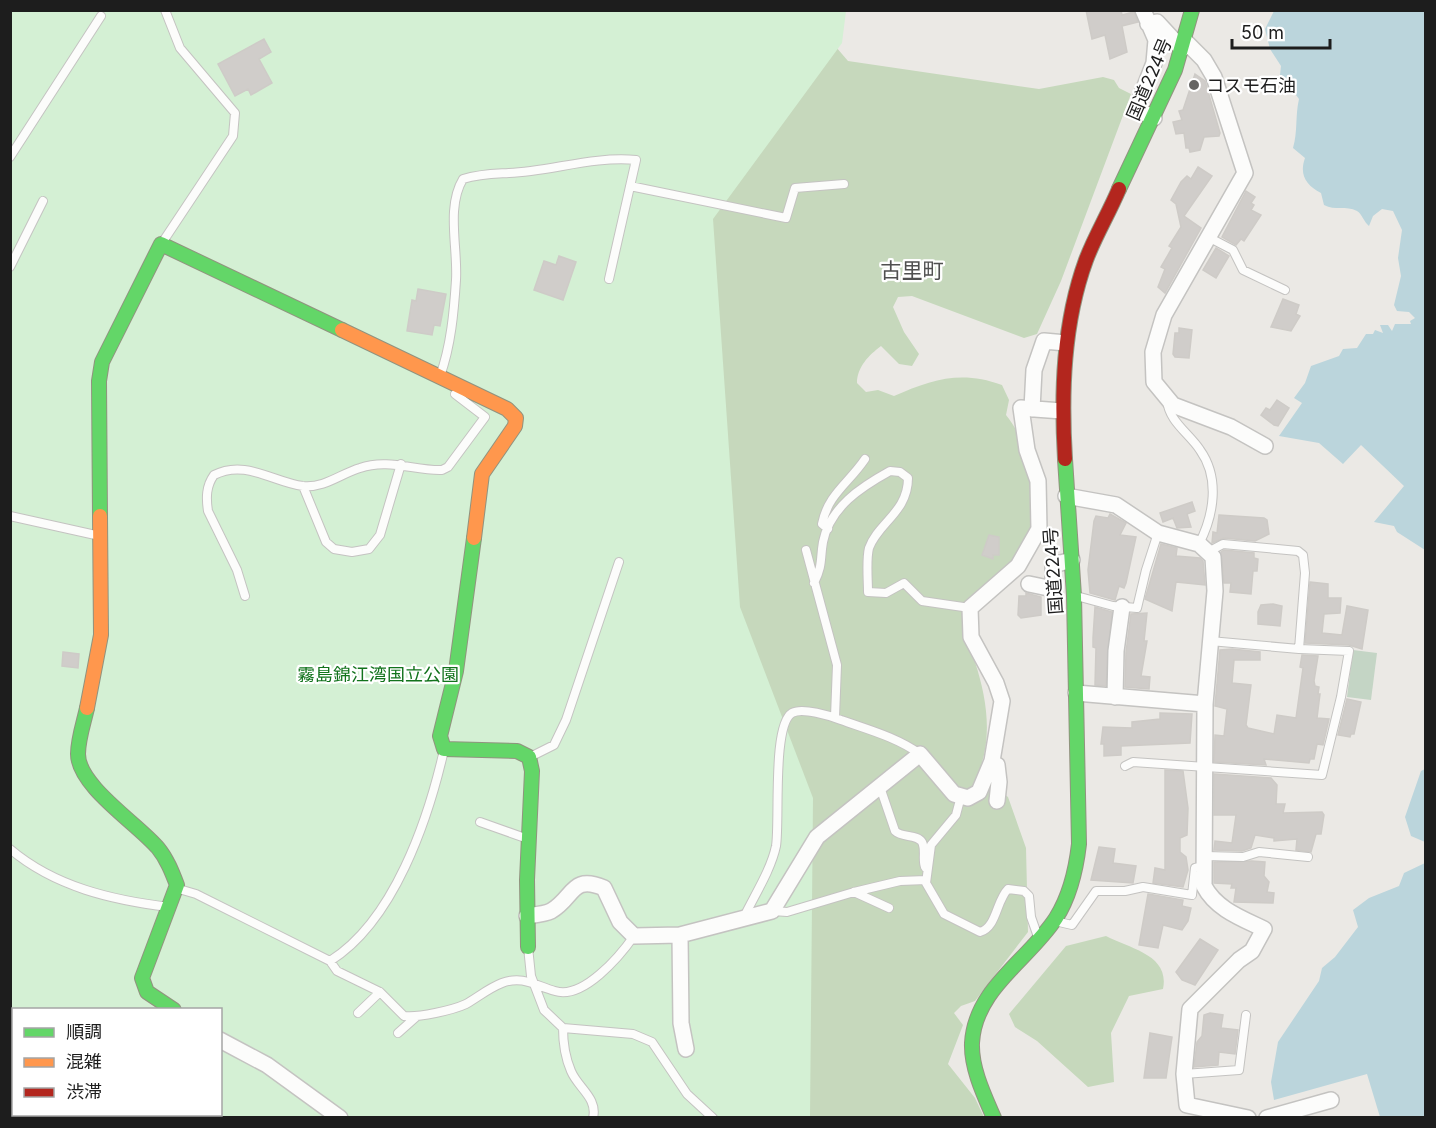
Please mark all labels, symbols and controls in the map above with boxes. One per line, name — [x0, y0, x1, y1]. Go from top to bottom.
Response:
scale bar — [1232, 12, 1330, 50]
text: 50 m — [1241, 22, 1284, 43]
street label: 国道224号 — [1122, 35, 1176, 123]
place label: コスモ石油 — [1206, 75, 1296, 96]
marker: コスモ石油 — [1187, 78, 1201, 92]
district label: 古里町 — [881, 258, 944, 283]
street label: 国道224号 — [1039, 527, 1067, 615]
park label: 霧島錦江湾国立公園 — [297, 664, 459, 685]
legend — [12, 1008, 222, 1116]
text: 順調 — [66, 1021, 102, 1042]
text: 混雑 — [66, 1051, 102, 1072]
text: 渋滞 — [66, 1081, 102, 1102]

